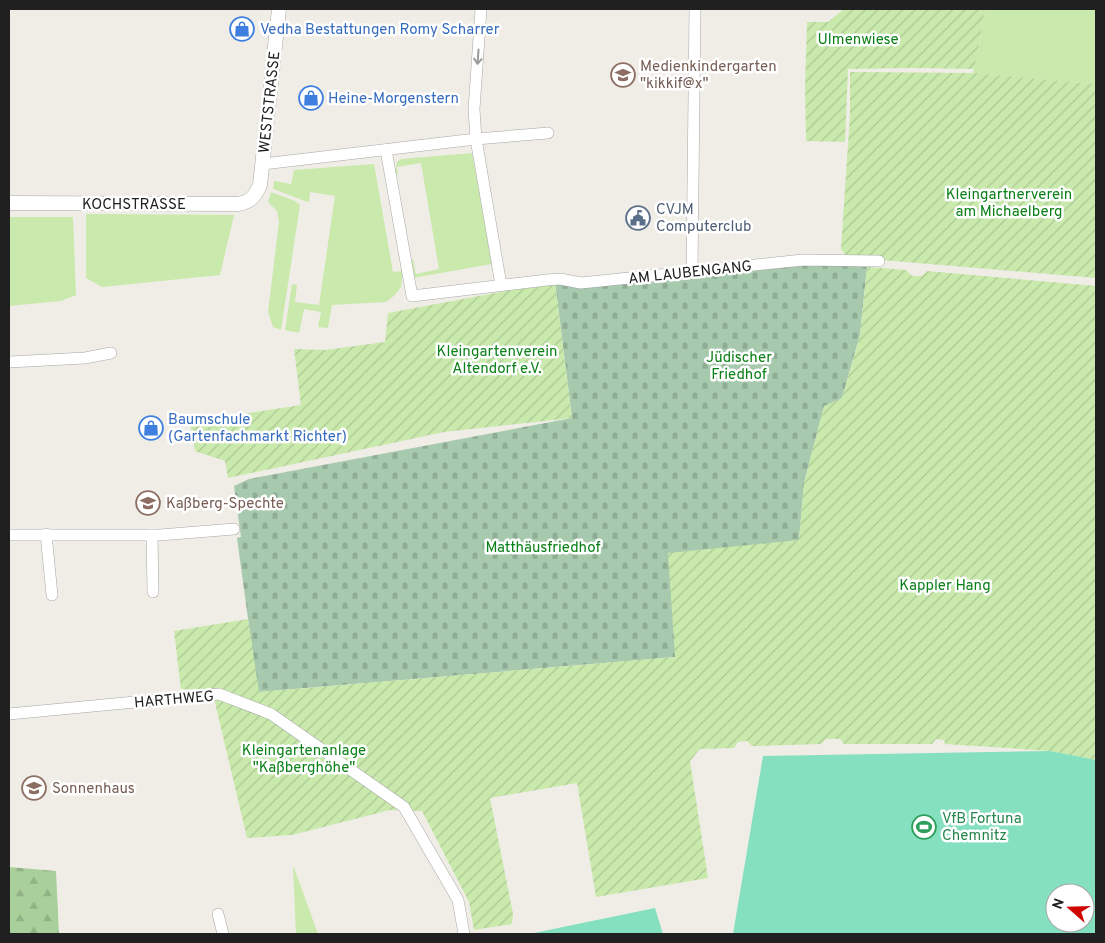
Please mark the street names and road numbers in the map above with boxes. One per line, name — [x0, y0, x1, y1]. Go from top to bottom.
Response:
street label: WESTSTRASSE — [256, 50, 285, 154]
street label: KOCHSTRASSE — [82, 196, 186, 215]
street label: AM LAUBENGANG — [627, 258, 753, 289]
street label: HARTHWEG — [133, 688, 215, 713]

